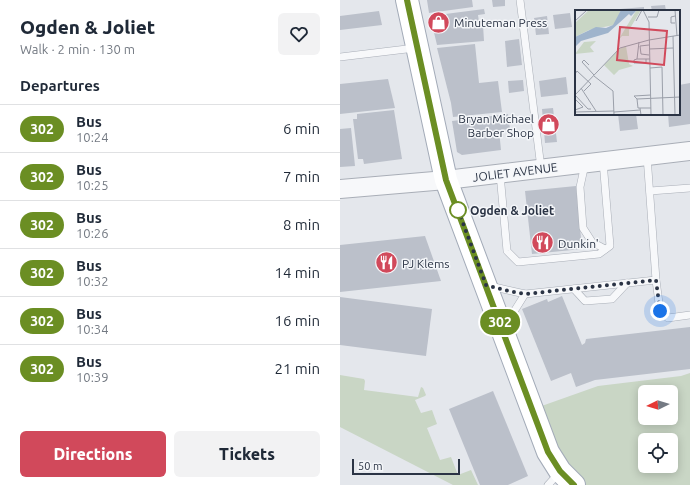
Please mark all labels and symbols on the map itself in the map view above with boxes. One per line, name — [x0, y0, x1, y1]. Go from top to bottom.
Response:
shop icon: Minuteman Press — [426, 9, 452, 35]
inset map — [575, 10, 680, 115]
place label: Minuteman Press — [454, 16, 547, 29]
place label: Bryan Michael Barber Shop — [458, 112, 534, 139]
shop icon: Bryan Michael Barber Shop — [536, 112, 562, 138]
street label: JOLIET AVENUE — [472, 160, 559, 184]
marker: Ogden & Joliet — [449, 201, 467, 219]
place label: Ogden & Joliet — [470, 204, 554, 217]
restaurant icon: Dunkin' — [530, 230, 556, 256]
place label: Dunkin' — [558, 237, 599, 250]
restaurant icon: PJ Klems — [374, 250, 400, 276]
place label: PJ Klems — [402, 257, 449, 270]
your location — [650, 301, 670, 321]
line badge: 302 — [477, 309, 523, 335]
north arrow — [638, 385, 678, 425]
scale bar — [352, 457, 460, 476]

